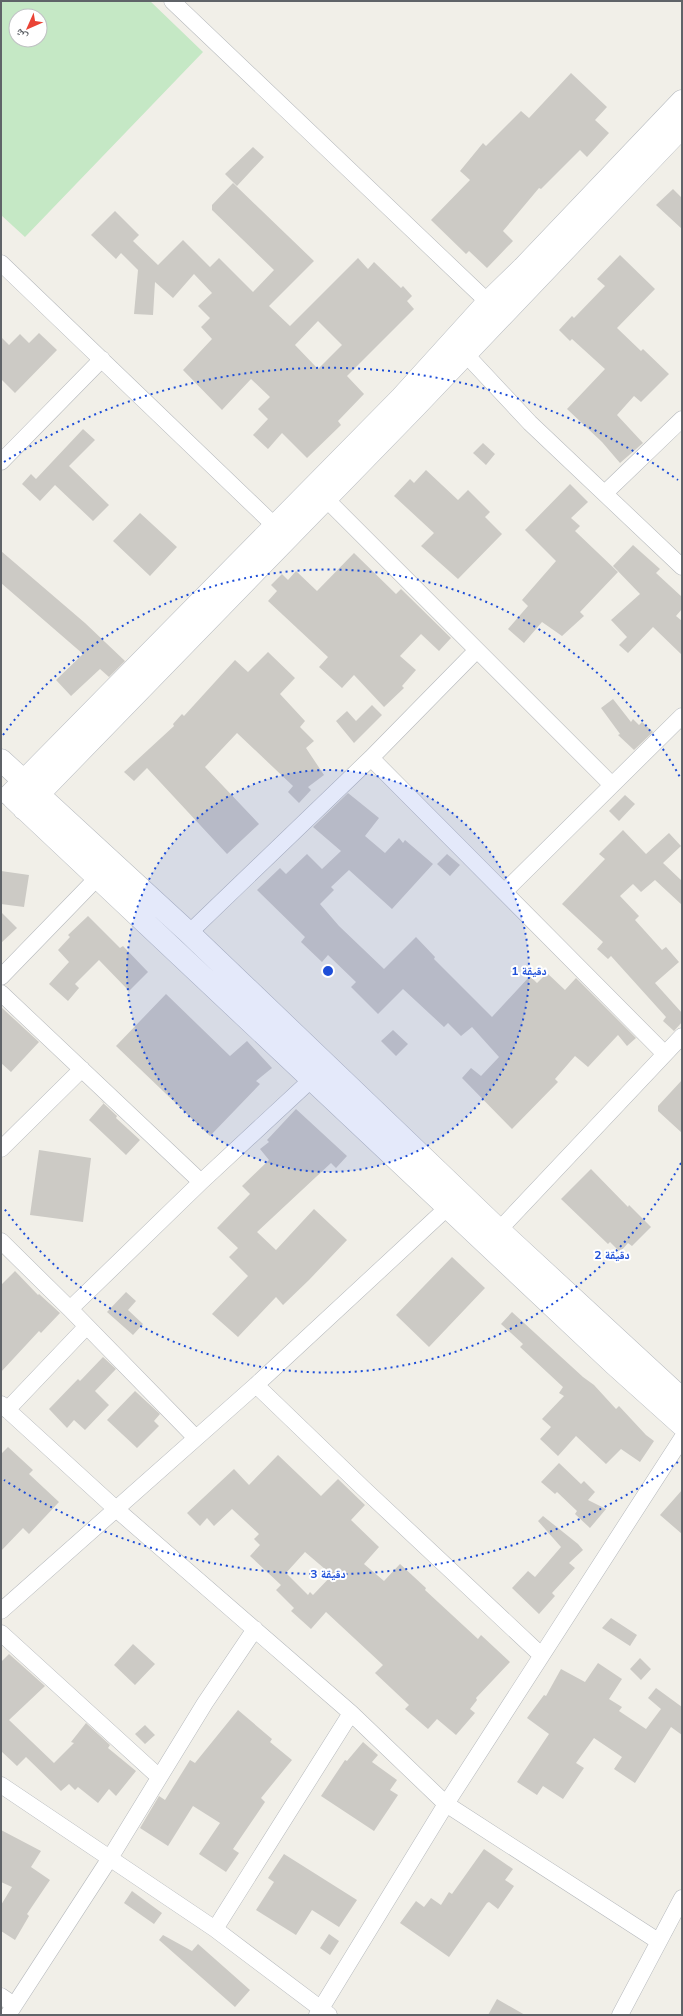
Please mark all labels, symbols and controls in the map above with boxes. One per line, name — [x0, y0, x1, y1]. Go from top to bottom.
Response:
north arrow — [8, 8, 48, 48]
text: ش — [12, 25, 31, 44]
text: 1 دقيقة — [511, 963, 547, 978]
centre of rings — [321, 964, 335, 978]
text: 2 دقيقة — [594, 1247, 630, 1262]
text: 3 دقيقة — [310, 1566, 346, 1581]

